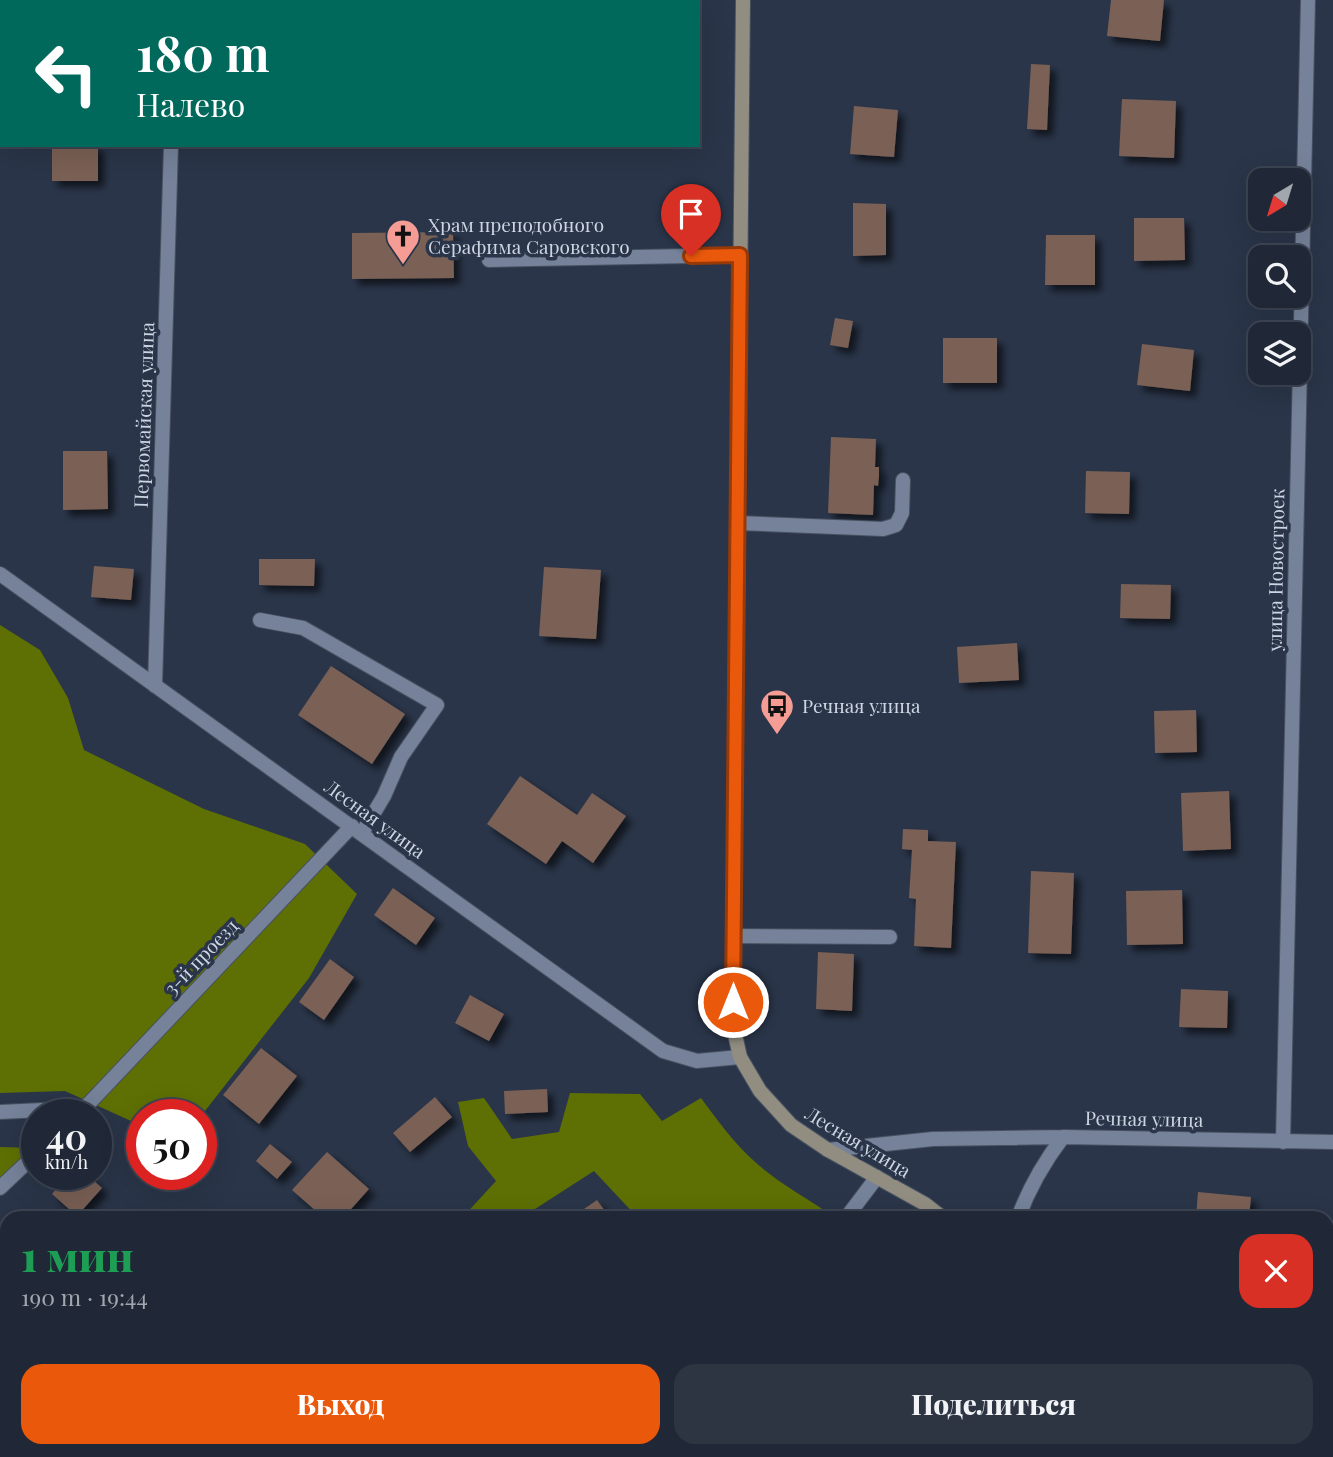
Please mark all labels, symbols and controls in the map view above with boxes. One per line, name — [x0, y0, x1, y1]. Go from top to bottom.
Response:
text: 180 m — [136, 19, 270, 84]
icon: left — [21, 28, 112, 119]
text: Налево — [136, 82, 245, 125]
north arrow — [1248, 168, 1311, 231]
map controls — [1248, 168, 1311, 385]
pin — [661, 184, 721, 256]
icon: arrive — [672, 195, 710, 233]
place label: Храм преподобного Серафима Саровского — [428, 211, 630, 259]
church icon: Храм преподобного Серафима Саровского — [384, 217, 422, 266]
button: search — [1248, 245, 1311, 308]
street label: Первомайская улица — [127, 321, 159, 508]
button: layers — [1248, 322, 1311, 385]
street label: улица Новостроек — [1261, 488, 1289, 653]
bus stop icon: Речная улица — [758, 687, 796, 736]
place label: Речная улица — [802, 692, 921, 718]
street label: Лесная улица — [319, 772, 432, 864]
street label: 3-й проезд — [158, 913, 243, 1000]
position arrow — [696, 965, 770, 1039]
speed limit sign: 50 — [126, 1099, 217, 1190]
street label: Лесная улица — [800, 1099, 917, 1183]
street label: Речная улица — [1085, 1104, 1204, 1132]
text: 40 — [46, 1112, 87, 1159]
text: km/h — [45, 1150, 88, 1174]
text: 1 мин — [21, 1227, 134, 1283]
button: close — [1239, 1234, 1313, 1308]
text: 190 m · 19:44 — [21, 1281, 148, 1312]
button: Выход — [21, 1364, 660, 1444]
button: Поделиться — [674, 1364, 1313, 1444]

